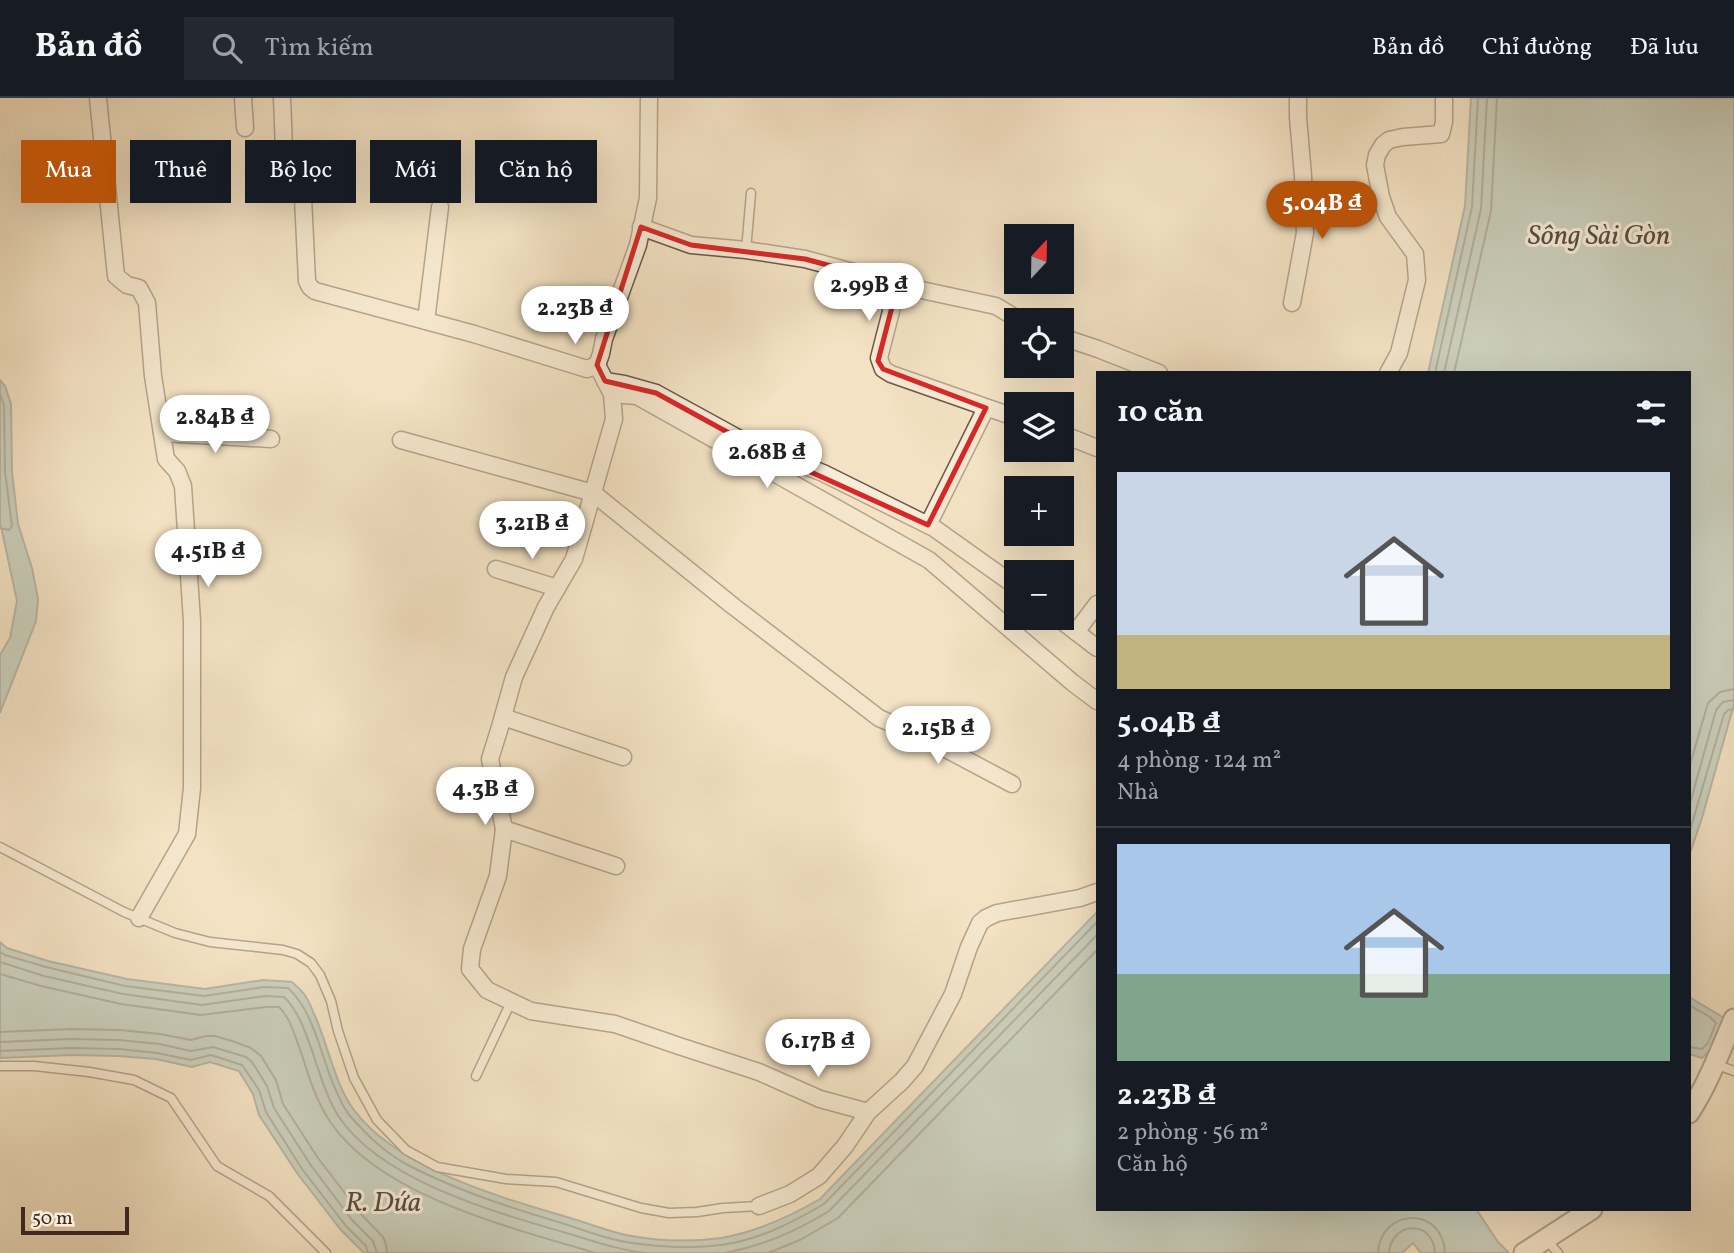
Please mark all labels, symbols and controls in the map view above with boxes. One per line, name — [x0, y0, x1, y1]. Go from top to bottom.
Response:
search box — [184, 17, 674, 80]
text: Bản đồ — [35, 25, 142, 71]
icon: search — [208, 29, 246, 67]
text: Tìm kiếm — [264, 30, 374, 66]
text: Bản đồ — [1372, 31, 1444, 65]
text: Chỉ đường — [1482, 31, 1592, 65]
text: Đã lưu — [1630, 31, 1699, 65]
chip: Mua — [21, 140, 116, 203]
chip: Thuê — [130, 140, 231, 203]
chip: Bộ lọc — [245, 140, 356, 203]
chip: Mới — [370, 140, 461, 203]
chip: Căn hộ — [475, 140, 597, 203]
pin: 5.04B ₫ — [1257, 181, 1387, 241]
text: 5.04B ₫ — [1282, 188, 1362, 220]
water label: Sông Sài Gòn — [1528, 217, 1670, 256]
north arrow — [1004, 224, 1074, 294]
map controls — [1004, 224, 1074, 630]
pin: 2.99B ₫ — [804, 264, 934, 323]
text: 2.99B ₫ — [830, 270, 908, 302]
pin: 2.23B ₫ — [510, 286, 640, 346]
text: 2.23B ₫ — [537, 293, 613, 325]
button: locate — [1004, 308, 1074, 378]
button: layers — [1004, 392, 1074, 462]
text: 10 căn — [1117, 392, 1204, 434]
icon: filters — [1632, 394, 1670, 432]
pin: 2.84B ₫ — [150, 396, 280, 455]
text: 2.84B ₫ — [176, 402, 254, 434]
pin: 2.68B ₫ — [702, 430, 832, 490]
text: 2.68B ₫ — [728, 437, 806, 469]
button: + — [1004, 476, 1074, 546]
pin: 3.21B ₫ — [467, 502, 597, 561]
text: 3.21B ₫ — [495, 508, 569, 540]
icon: home — [1331, 518, 1457, 644]
pin: 4.51B ₫ — [143, 530, 273, 589]
text: 4.51B ₫ — [171, 536, 245, 568]
button: − — [1004, 560, 1074, 630]
text: 5.04B ₫ — [1117, 703, 1220, 745]
pin: 2.15B ₫ — [873, 706, 1003, 766]
text: 2.15B ₫ — [902, 713, 974, 745]
text: 4 phòng · 124 m² — [1117, 745, 1281, 777]
pin: 4.3B ₫ — [428, 768, 542, 827]
text: 4.3B ₫ — [452, 774, 518, 806]
text: Nhà — [1117, 777, 1159, 809]
icon: home — [1331, 890, 1457, 1016]
pin: 6.17B ₫ — [753, 1020, 883, 1079]
text: 6.17B ₫ — [781, 1026, 855, 1058]
text: 2.23B ₫ — [1117, 1075, 1216, 1117]
text: 2 phòng · 56 m² — [1117, 1117, 1268, 1149]
text: Căn hộ — [1117, 1149, 1188, 1181]
water label: R. Dứa — [345, 1184, 421, 1223]
scale bar — [21, 1204, 130, 1236]
text: 50 m — [32, 1206, 73, 1232]

